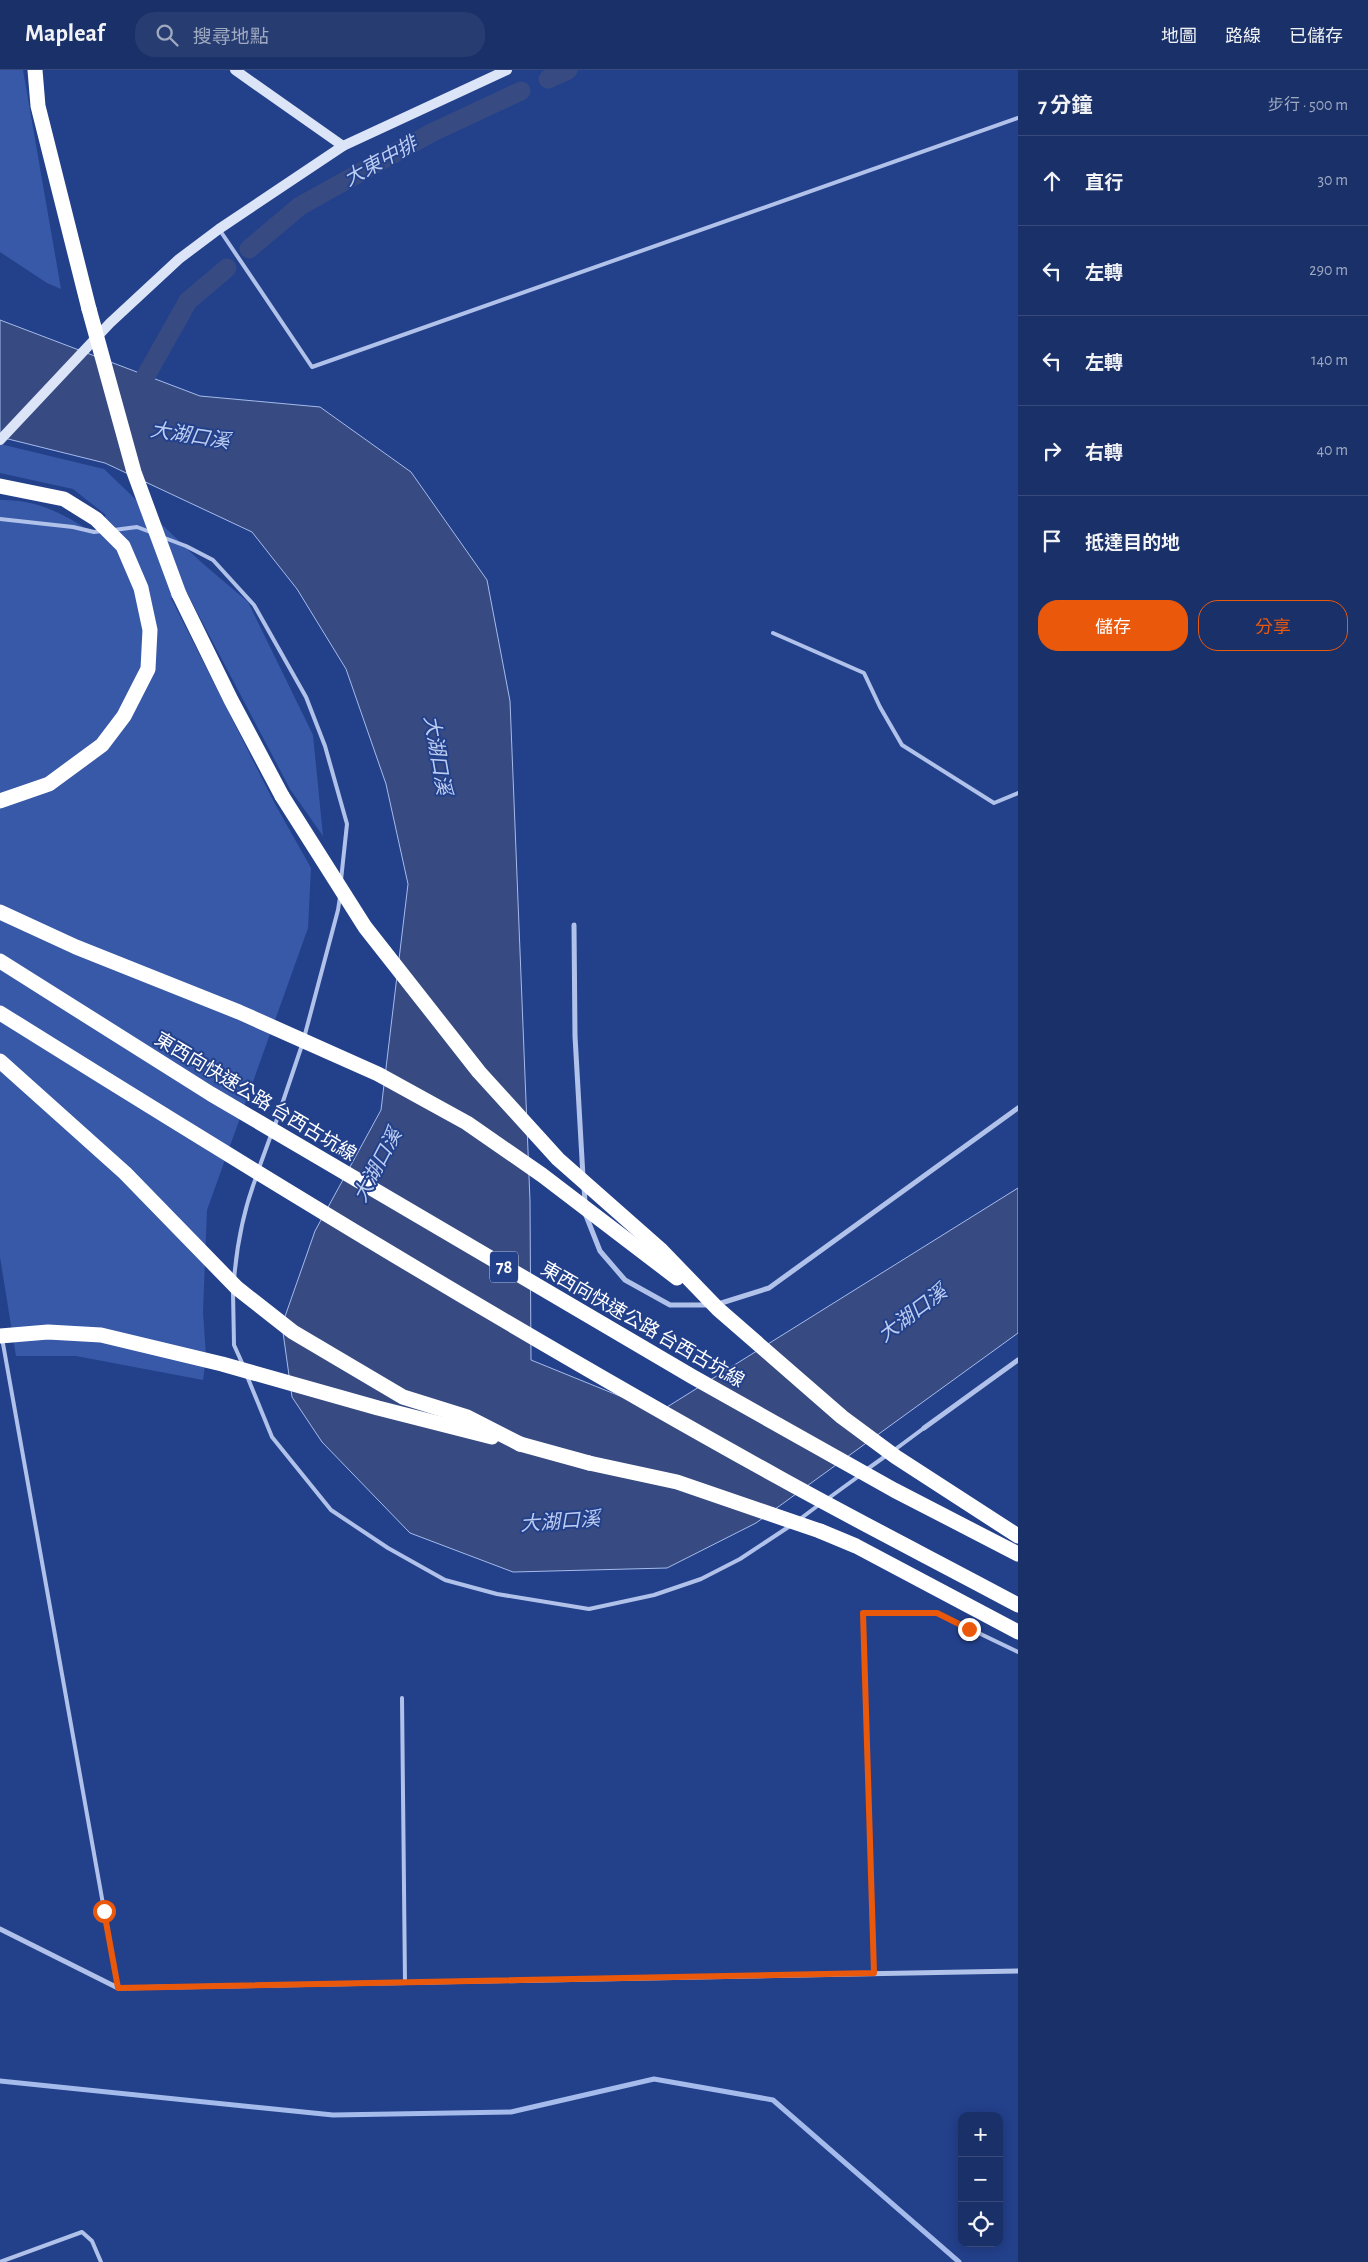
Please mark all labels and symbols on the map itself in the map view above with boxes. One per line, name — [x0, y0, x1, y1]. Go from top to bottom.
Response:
water label: 大東中排 — [340, 131, 423, 190]
water label: 大湖口溪 — [149, 419, 234, 453]
water label: 大湖口溪 — [420, 714, 455, 799]
street label: 東西向快速公路 台西古坑線 — [151, 1028, 360, 1165]
water label: 大湖口溪 — [349, 1122, 407, 1205]
road number: 78 — [490, 1252, 518, 1282]
street label: 東西向快速公路 台西古坑線 — [537, 1258, 748, 1391]
water label: 大湖口溪 — [874, 1279, 953, 1346]
water label: 大湖口溪 — [519, 1508, 604, 1535]
route end — [958, 1618, 981, 1641]
route start — [93, 1900, 116, 1923]

